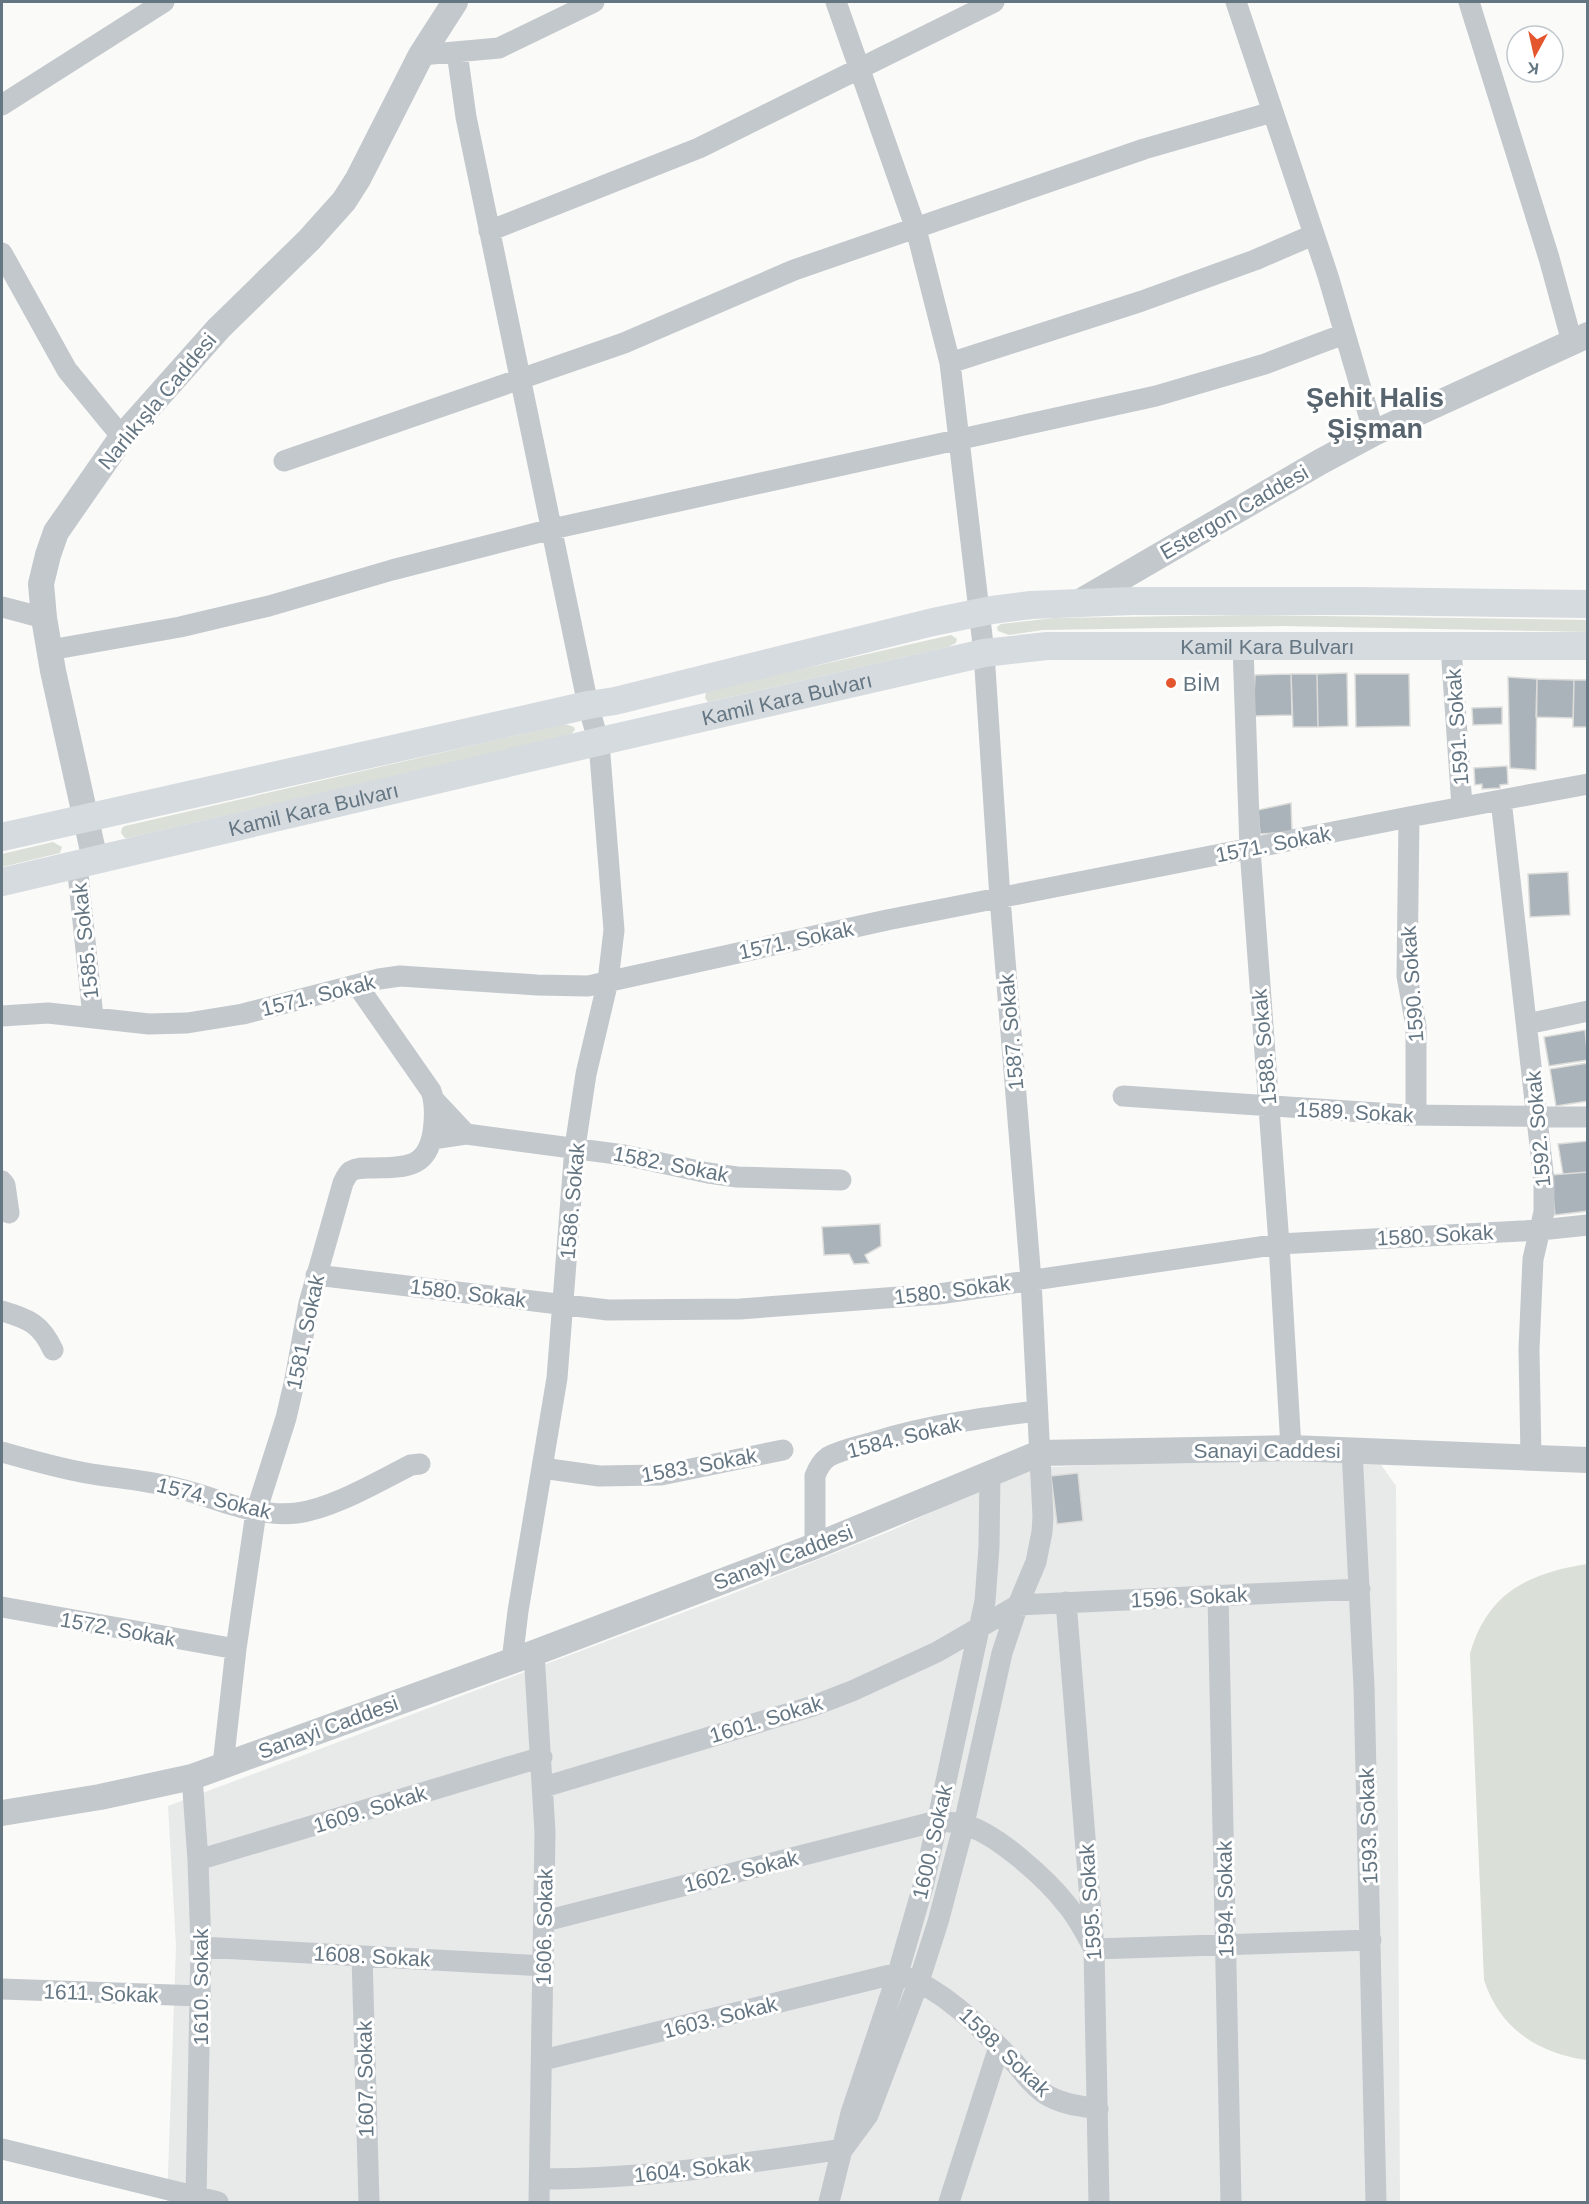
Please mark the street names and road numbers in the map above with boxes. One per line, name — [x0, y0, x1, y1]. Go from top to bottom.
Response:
street label: Narlıkışla Caddesi — [93, 328, 221, 474]
street label: Estergon Caddesi — [1156, 460, 1312, 564]
street label: Kamil Kara Bulvarı — [1180, 635, 1354, 658]
street label: 1591. Sokak — [1441, 667, 1473, 786]
street label: Kamil Kara Bulvarı — [699, 668, 874, 729]
street label: Kamil Kara Bulvarı — [226, 778, 401, 840]
street label: 1571. Sokak — [1213, 821, 1333, 866]
street label: 1585. Sokak — [67, 881, 103, 1000]
street label: 1571. Sokak — [737, 917, 856, 963]
street label: 1590. Sokak — [1396, 924, 1428, 1043]
street label: 1571. Sokak — [259, 970, 378, 1020]
street label: 1587. Sokak — [994, 972, 1028, 1091]
street label: 1588. Sokak — [1247, 987, 1281, 1106]
street label: 1592. Sokak — [1521, 1069, 1555, 1188]
street label: 1589. Sokak — [1296, 1097, 1414, 1127]
street label: 1586. Sokak — [555, 1141, 589, 1260]
street label: 1582. Sokak — [611, 1142, 731, 1187]
street label: 1580. Sokak — [1376, 1220, 1494, 1250]
street label: 1580. Sokak — [893, 1271, 1012, 1309]
street label: 1581. Sokak — [282, 1272, 328, 1391]
street label: 1580. Sokak — [409, 1274, 528, 1312]
street label: 1584. Sokak — [845, 1412, 964, 1462]
street label: Sanayi Caddesi — [1193, 1439, 1341, 1462]
street label: 1583. Sokak — [640, 1443, 759, 1486]
street label: 1574. Sokak — [155, 1473, 274, 1523]
street label: Sanayi Caddesi — [710, 1520, 856, 1594]
street label: 1596. Sokak — [1130, 1582, 1248, 1612]
street label: 1572. Sokak — [59, 1608, 178, 1651]
street label: Sanayi Caddesi — [255, 1691, 401, 1763]
street label: 1601. Sokak — [707, 1691, 826, 1747]
street label: 1593. Sokak — [1354, 1767, 1382, 1885]
street label: 1609. Sokak — [311, 1781, 430, 1837]
street label: 1600. Sokak — [908, 1782, 956, 1901]
street label: 1594. Sokak — [1212, 1840, 1238, 1958]
street label: 1595. Sokak — [1074, 1842, 1106, 1961]
street label: 1602. Sokak — [682, 1846, 801, 1896]
street label: 1606. Sokak — [531, 1868, 557, 1986]
street label: 1610. Sokak — [189, 1928, 212, 2045]
street label: 1608. Sokak — [313, 1941, 431, 1971]
street label: 1611. Sokak — [43, 1979, 159, 2007]
street label: 1603. Sokak — [661, 1992, 780, 2042]
street label: 1598. Sokak — [955, 2003, 1055, 2101]
street label: 1607. Sokak — [352, 2020, 378, 2138]
street label: 1604. Sokak — [633, 2151, 752, 2187]

